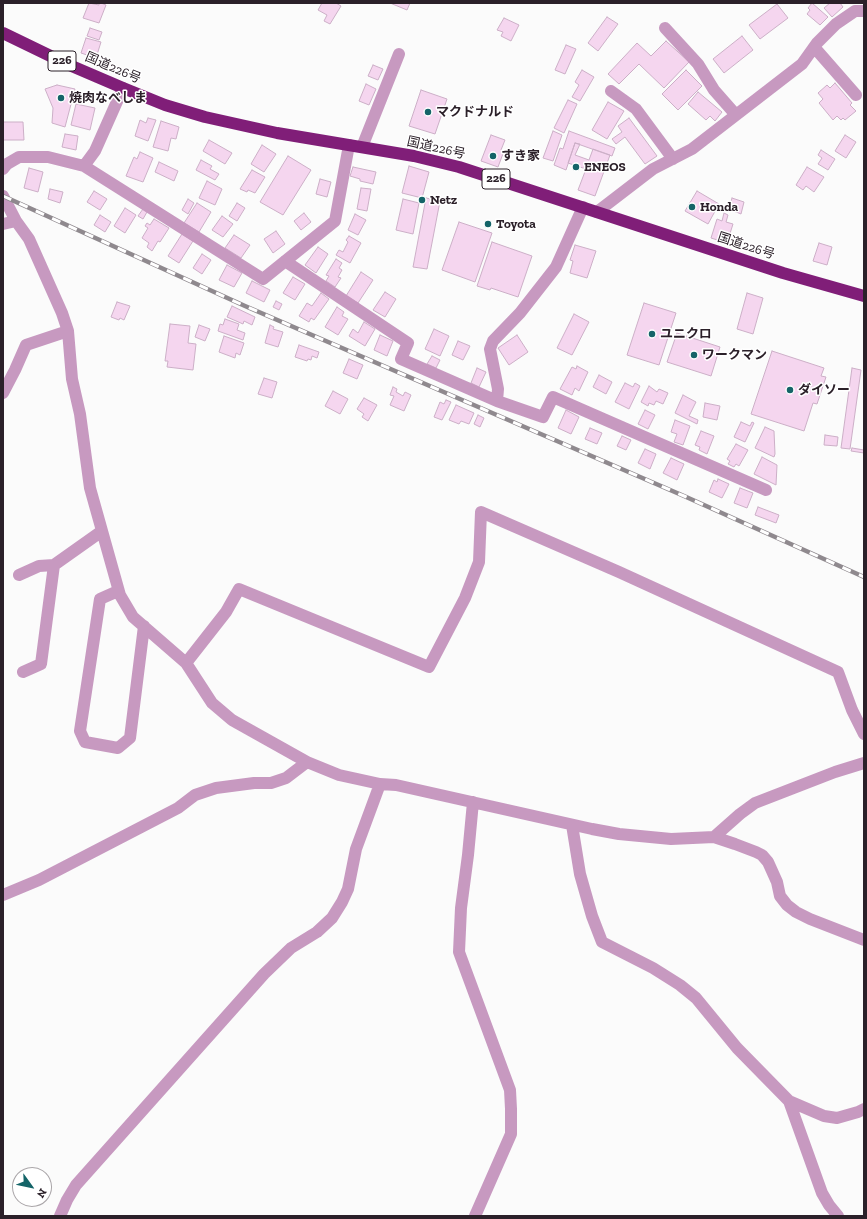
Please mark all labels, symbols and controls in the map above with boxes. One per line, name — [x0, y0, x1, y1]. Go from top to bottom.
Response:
street label: 国道226号 — [83, 49, 143, 87]
road number: 226 — [48, 51, 76, 71]
place label: 焼肉なべしま — [69, 90, 147, 106]
marker: 焼肉なべしま — [56, 93, 66, 103]
place label: マクドナルド — [436, 104, 514, 120]
marker: マクドナルド — [423, 107, 433, 117]
street label: 国道226号 — [405, 134, 467, 162]
place label: すき家 — [501, 148, 540, 164]
marker: すき家 — [488, 151, 498, 161]
place label: ENEOS — [584, 159, 626, 175]
marker: ENEOS — [571, 162, 581, 172]
road number: 226 — [482, 169, 510, 189]
place label: Netz — [430, 192, 457, 208]
marker: Netz — [417, 195, 427, 205]
place label: Honda — [700, 199, 738, 215]
marker: Honda — [687, 202, 697, 212]
place label: Toyota — [496, 216, 536, 232]
marker: Toyota — [483, 219, 493, 229]
street label: 国道226号 — [715, 229, 777, 263]
place label: ユニクロ — [660, 326, 712, 342]
marker: ユニクロ — [647, 329, 657, 339]
place label: ワークマン — [702, 347, 767, 363]
marker: ワークマン — [689, 350, 699, 360]
place label: ダイソー — [798, 382, 850, 398]
marker: ダイソー — [785, 385, 795, 395]
north arrow — [12, 1167, 52, 1207]
text: N — [34, 1186, 49, 1200]

